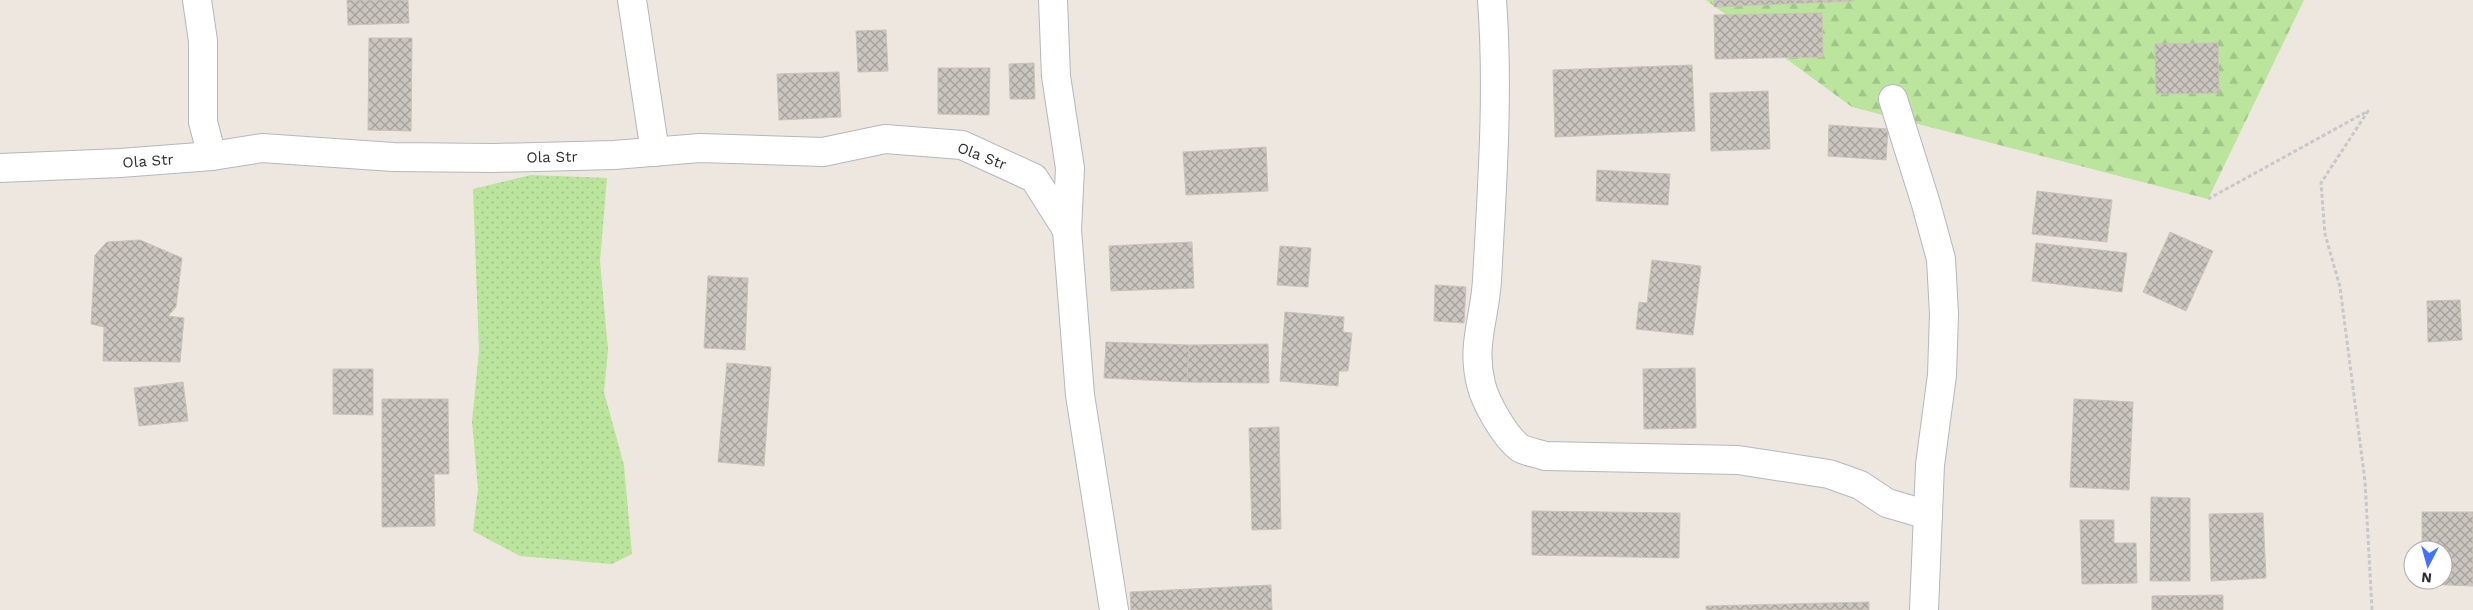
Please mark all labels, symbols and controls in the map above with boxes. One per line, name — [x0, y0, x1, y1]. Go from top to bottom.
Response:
street label: Ola Str — [955, 138, 1009, 174]
street label: Ola Str — [526, 148, 578, 166]
street label: Ola Str — [122, 150, 174, 172]
north arrow — [2403, 540, 2453, 590]
text: N — [2421, 569, 2433, 586]

